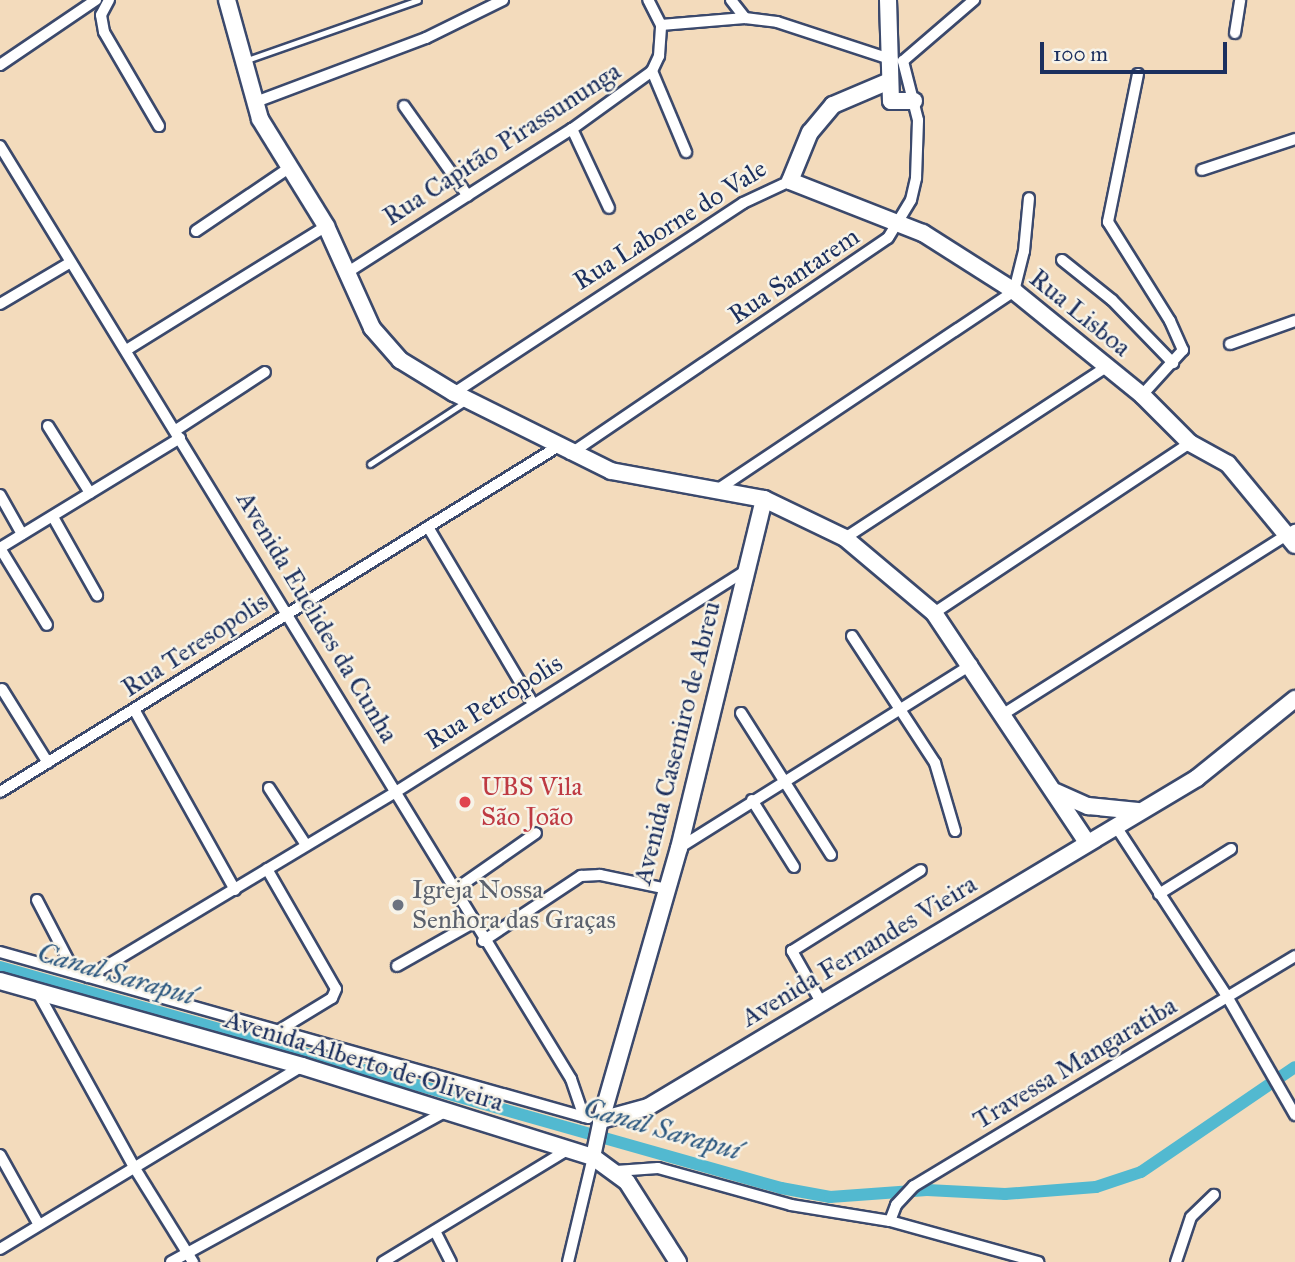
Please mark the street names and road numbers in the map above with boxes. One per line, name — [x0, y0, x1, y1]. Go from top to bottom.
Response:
street label: Rua Capitão Pirassununga — [377, 56, 627, 232]
street label: Rua Laborne do Vale — [568, 153, 772, 297]
street label: Rua Santarem — [723, 221, 865, 331]
street label: Rua Lisboa — [1023, 263, 1137, 363]
street label: Avenida Euclides da Cunha — [230, 486, 404, 748]
street label: Rua Teresopolis — [116, 586, 274, 704]
street label: Avenida Casemiro de Abreu — [627, 598, 727, 888]
street label: Rua Petropolis — [420, 648, 568, 756]
street label: Avenida Fernandes Vieira — [736, 868, 982, 1034]
street label: Travessa Mangaratiba — [968, 990, 1182, 1136]
street label: Avenida Alberto de Oliveira — [221, 1004, 507, 1118]

